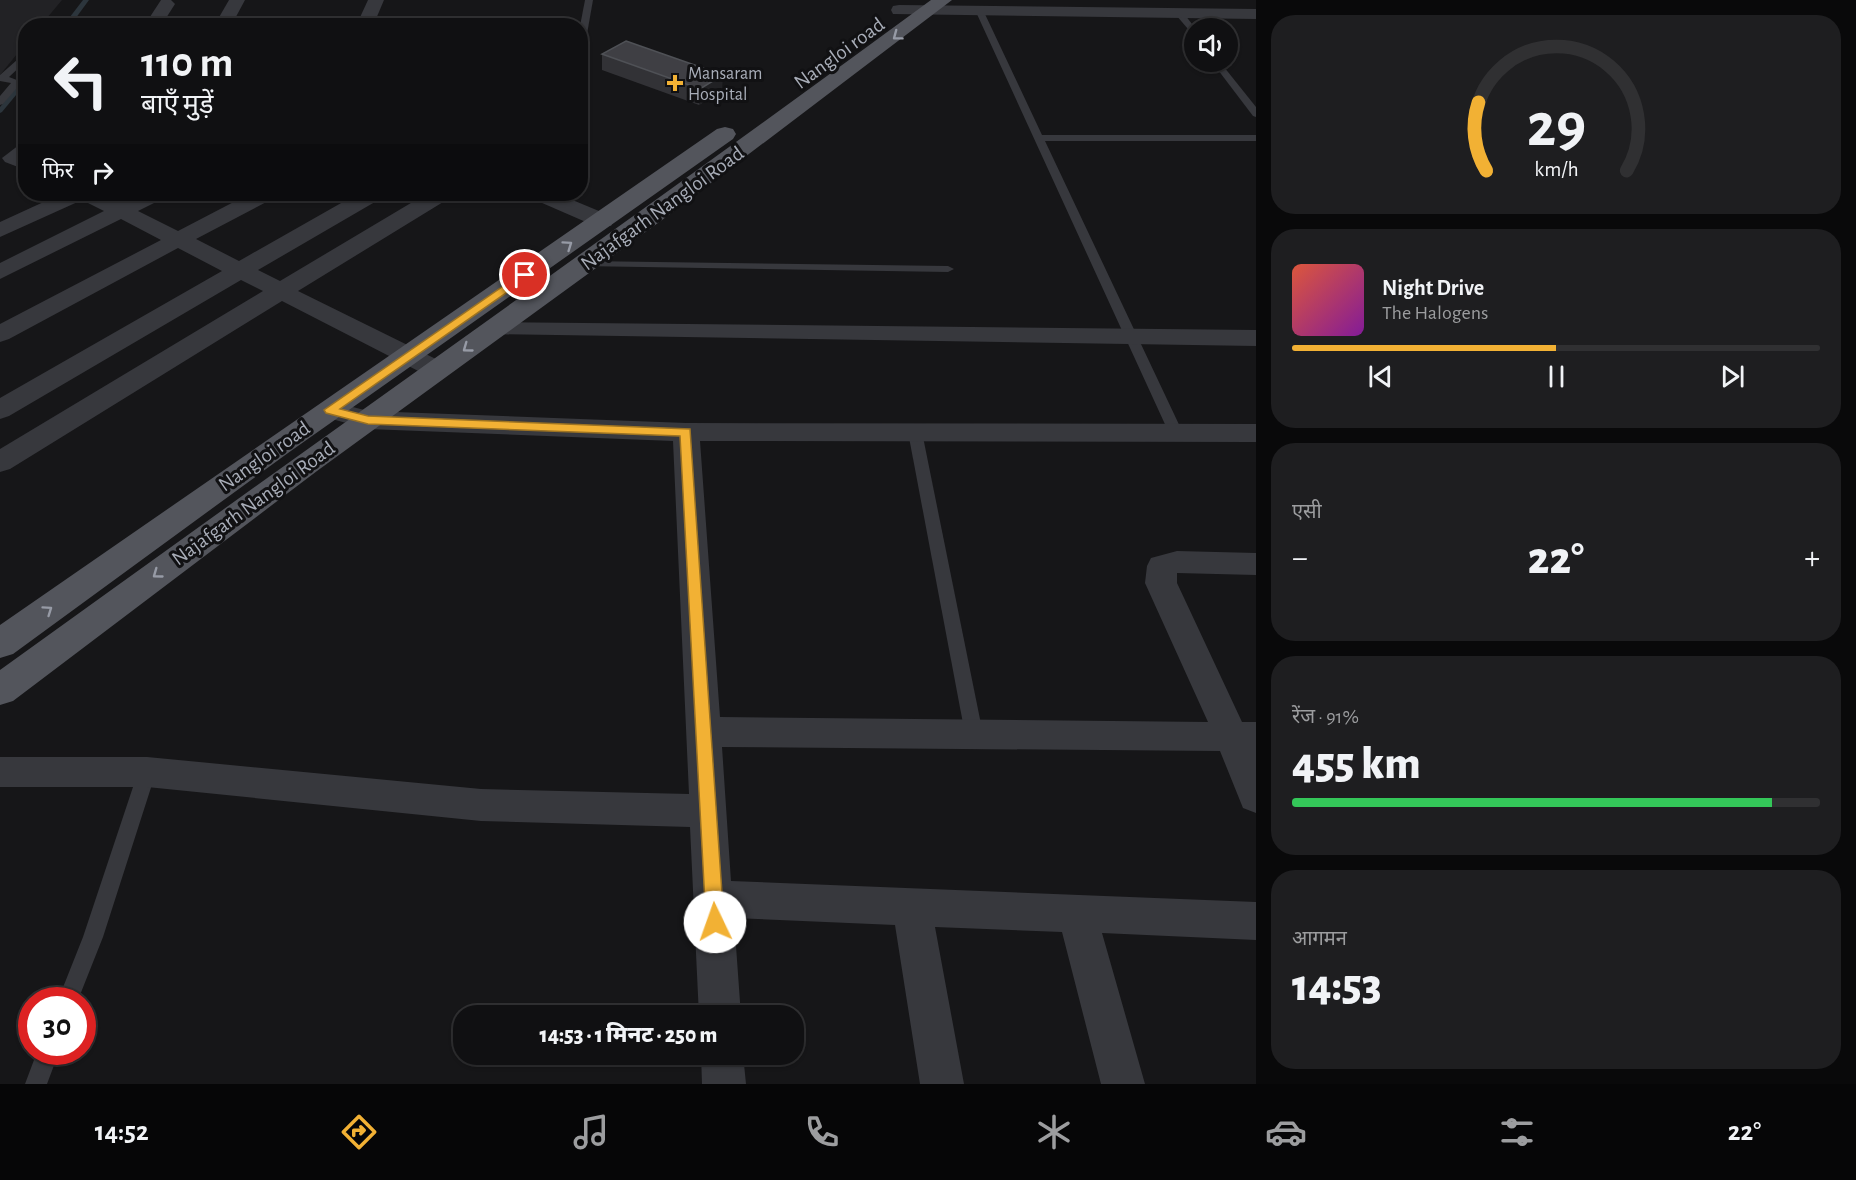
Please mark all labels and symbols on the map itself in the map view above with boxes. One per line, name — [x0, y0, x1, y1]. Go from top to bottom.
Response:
street label: Nangloi road — [790, 14, 889, 93]
one-way arrow — [892, 29, 903, 40]
place label: Mansaram Hospital — [688, 65, 762, 104]
marker: Mansaram Hospital — [666, 74, 684, 92]
street label: Najafgarh Nangloi Road — [577, 142, 748, 274]
one-way arrow — [562, 241, 573, 252]
pin — [499, 249, 550, 300]
one-way arrow — [463, 341, 474, 352]
street label: Nangloi road — [215, 417, 314, 495]
street label: Najafgarh Nangloi Road — [168, 437, 339, 569]
one-way arrow — [152, 567, 163, 578]
one-way arrow — [41, 606, 52, 617]
position arrow — [683, 890, 747, 954]
speed limit sign: 30 — [18, 987, 96, 1065]

